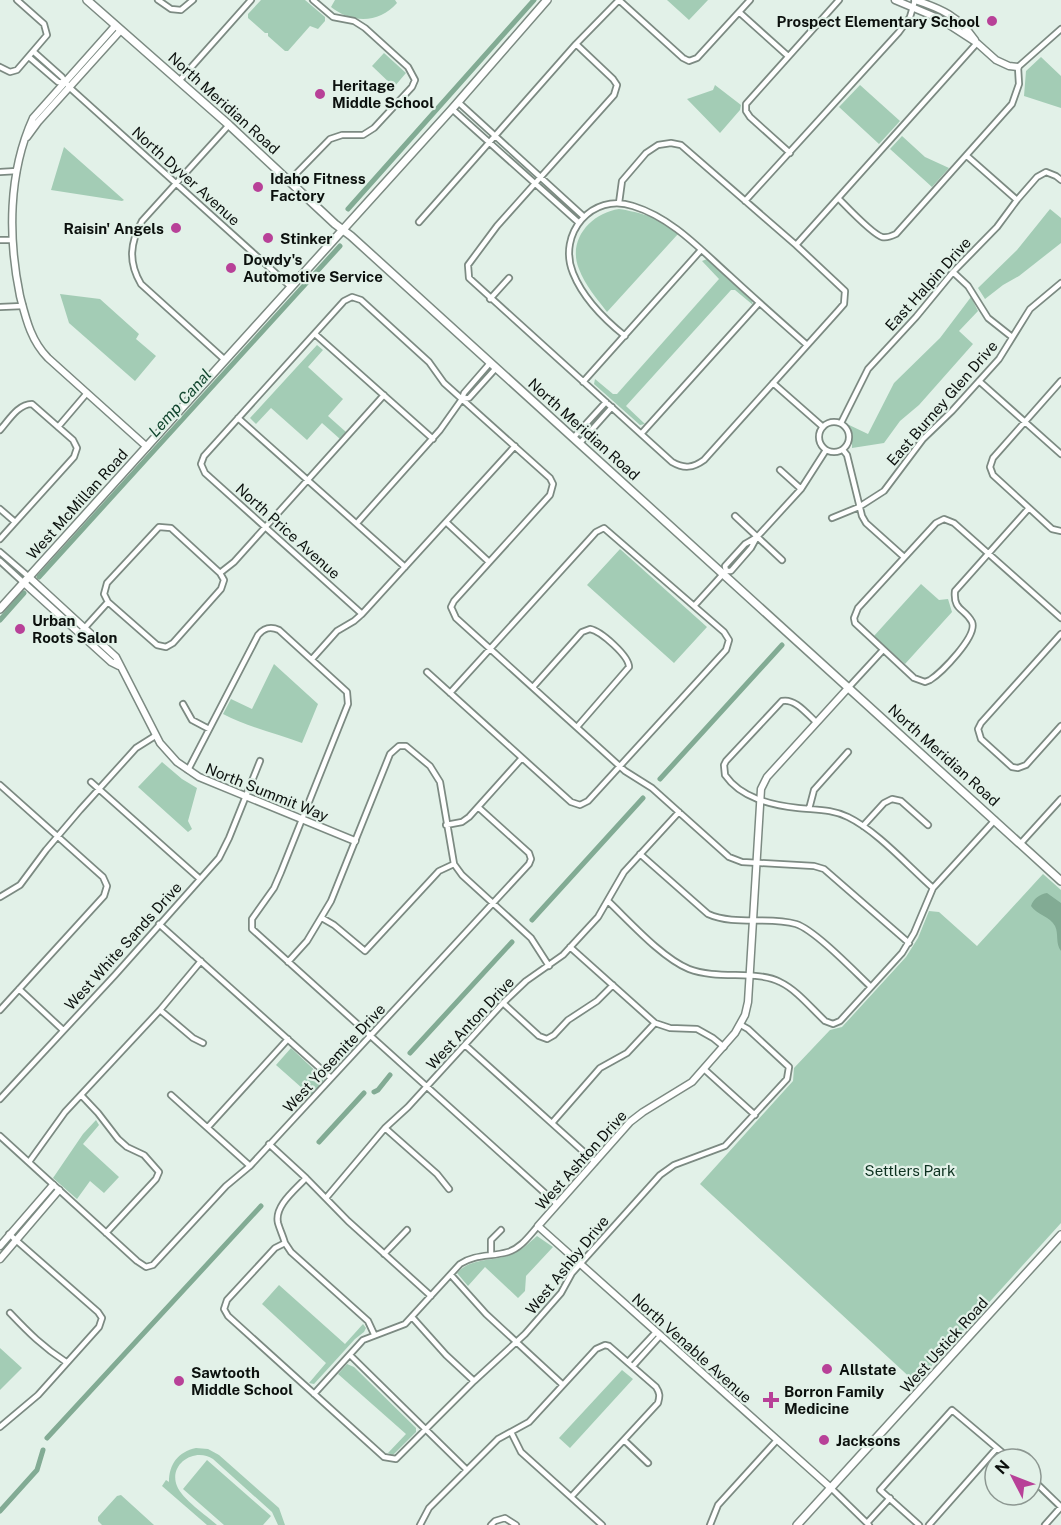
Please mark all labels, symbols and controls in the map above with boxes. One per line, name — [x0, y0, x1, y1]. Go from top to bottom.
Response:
place label: Prospect Elementary School — [777, 13, 980, 30]
marker: Prospect Elementary School — [985, 14, 999, 28]
street label: North Meridian Road — [165, 49, 283, 157]
place label: Heritage Middle School — [332, 77, 434, 111]
marker: Heritage Middle School — [313, 87, 327, 101]
street label: North Dyver Avenue — [129, 123, 243, 229]
place label: Idaho Fitness Factory — [270, 170, 366, 204]
marker: Idaho Fitness Factory — [251, 180, 265, 194]
place label: Raisin' Angels — [63, 220, 164, 237]
marker: Raisin' Angels — [169, 221, 183, 235]
place label: Stinker — [280, 230, 332, 247]
marker: Stinker — [261, 231, 275, 245]
street label: East Halpin Drive — [882, 234, 974, 334]
place label: Dowdy's Automotive Service — [243, 251, 383, 285]
marker: Dowdy's Automotive Service — [224, 261, 238, 275]
street label: East Burney Glen Drive — [883, 337, 1001, 469]
water label: Lemp Canal — [145, 365, 215, 441]
street label: North Meridian Road — [525, 375, 643, 483]
street label: West McMillan Road — [23, 445, 131, 563]
street label: North Price Avenue — [232, 480, 344, 582]
place label: Urban Roots Salon — [32, 612, 117, 646]
marker: Urban Roots Salon — [13, 622, 27, 636]
street label: North Meridian Road — [885, 701, 1003, 809]
street label: North Summit Way — [203, 760, 331, 824]
street label: West White Sands Drive — [61, 879, 185, 1013]
street label: West Anton Drive — [423, 973, 517, 1073]
street label: West Yosemite Drive — [279, 1000, 389, 1116]
street label: West Ashton Drive — [532, 1107, 630, 1213]
park label: Settlers Park — [865, 1162, 955, 1179]
street label: West Ashby Drive — [522, 1212, 612, 1318]
street label: North Venable Avenue — [629, 1290, 755, 1406]
street label: West Ustick Road — [897, 1294, 991, 1396]
place label: Allstate — [839, 1361, 896, 1378]
marker: Allstate — [820, 1362, 834, 1376]
place label: Sawtooth Middle School — [191, 1364, 293, 1398]
marker: Sawtooth Middle School — [172, 1374, 186, 1388]
place label: Borron Family Medicine — [784, 1383, 885, 1417]
marker: Borron Family Medicine — [762, 1391, 780, 1409]
place label: Jacksons — [836, 1432, 900, 1449]
marker: Jacksons — [817, 1433, 831, 1447]
north arrow — [983, 1447, 1043, 1507]
text: N — [991, 1456, 1013, 1478]

